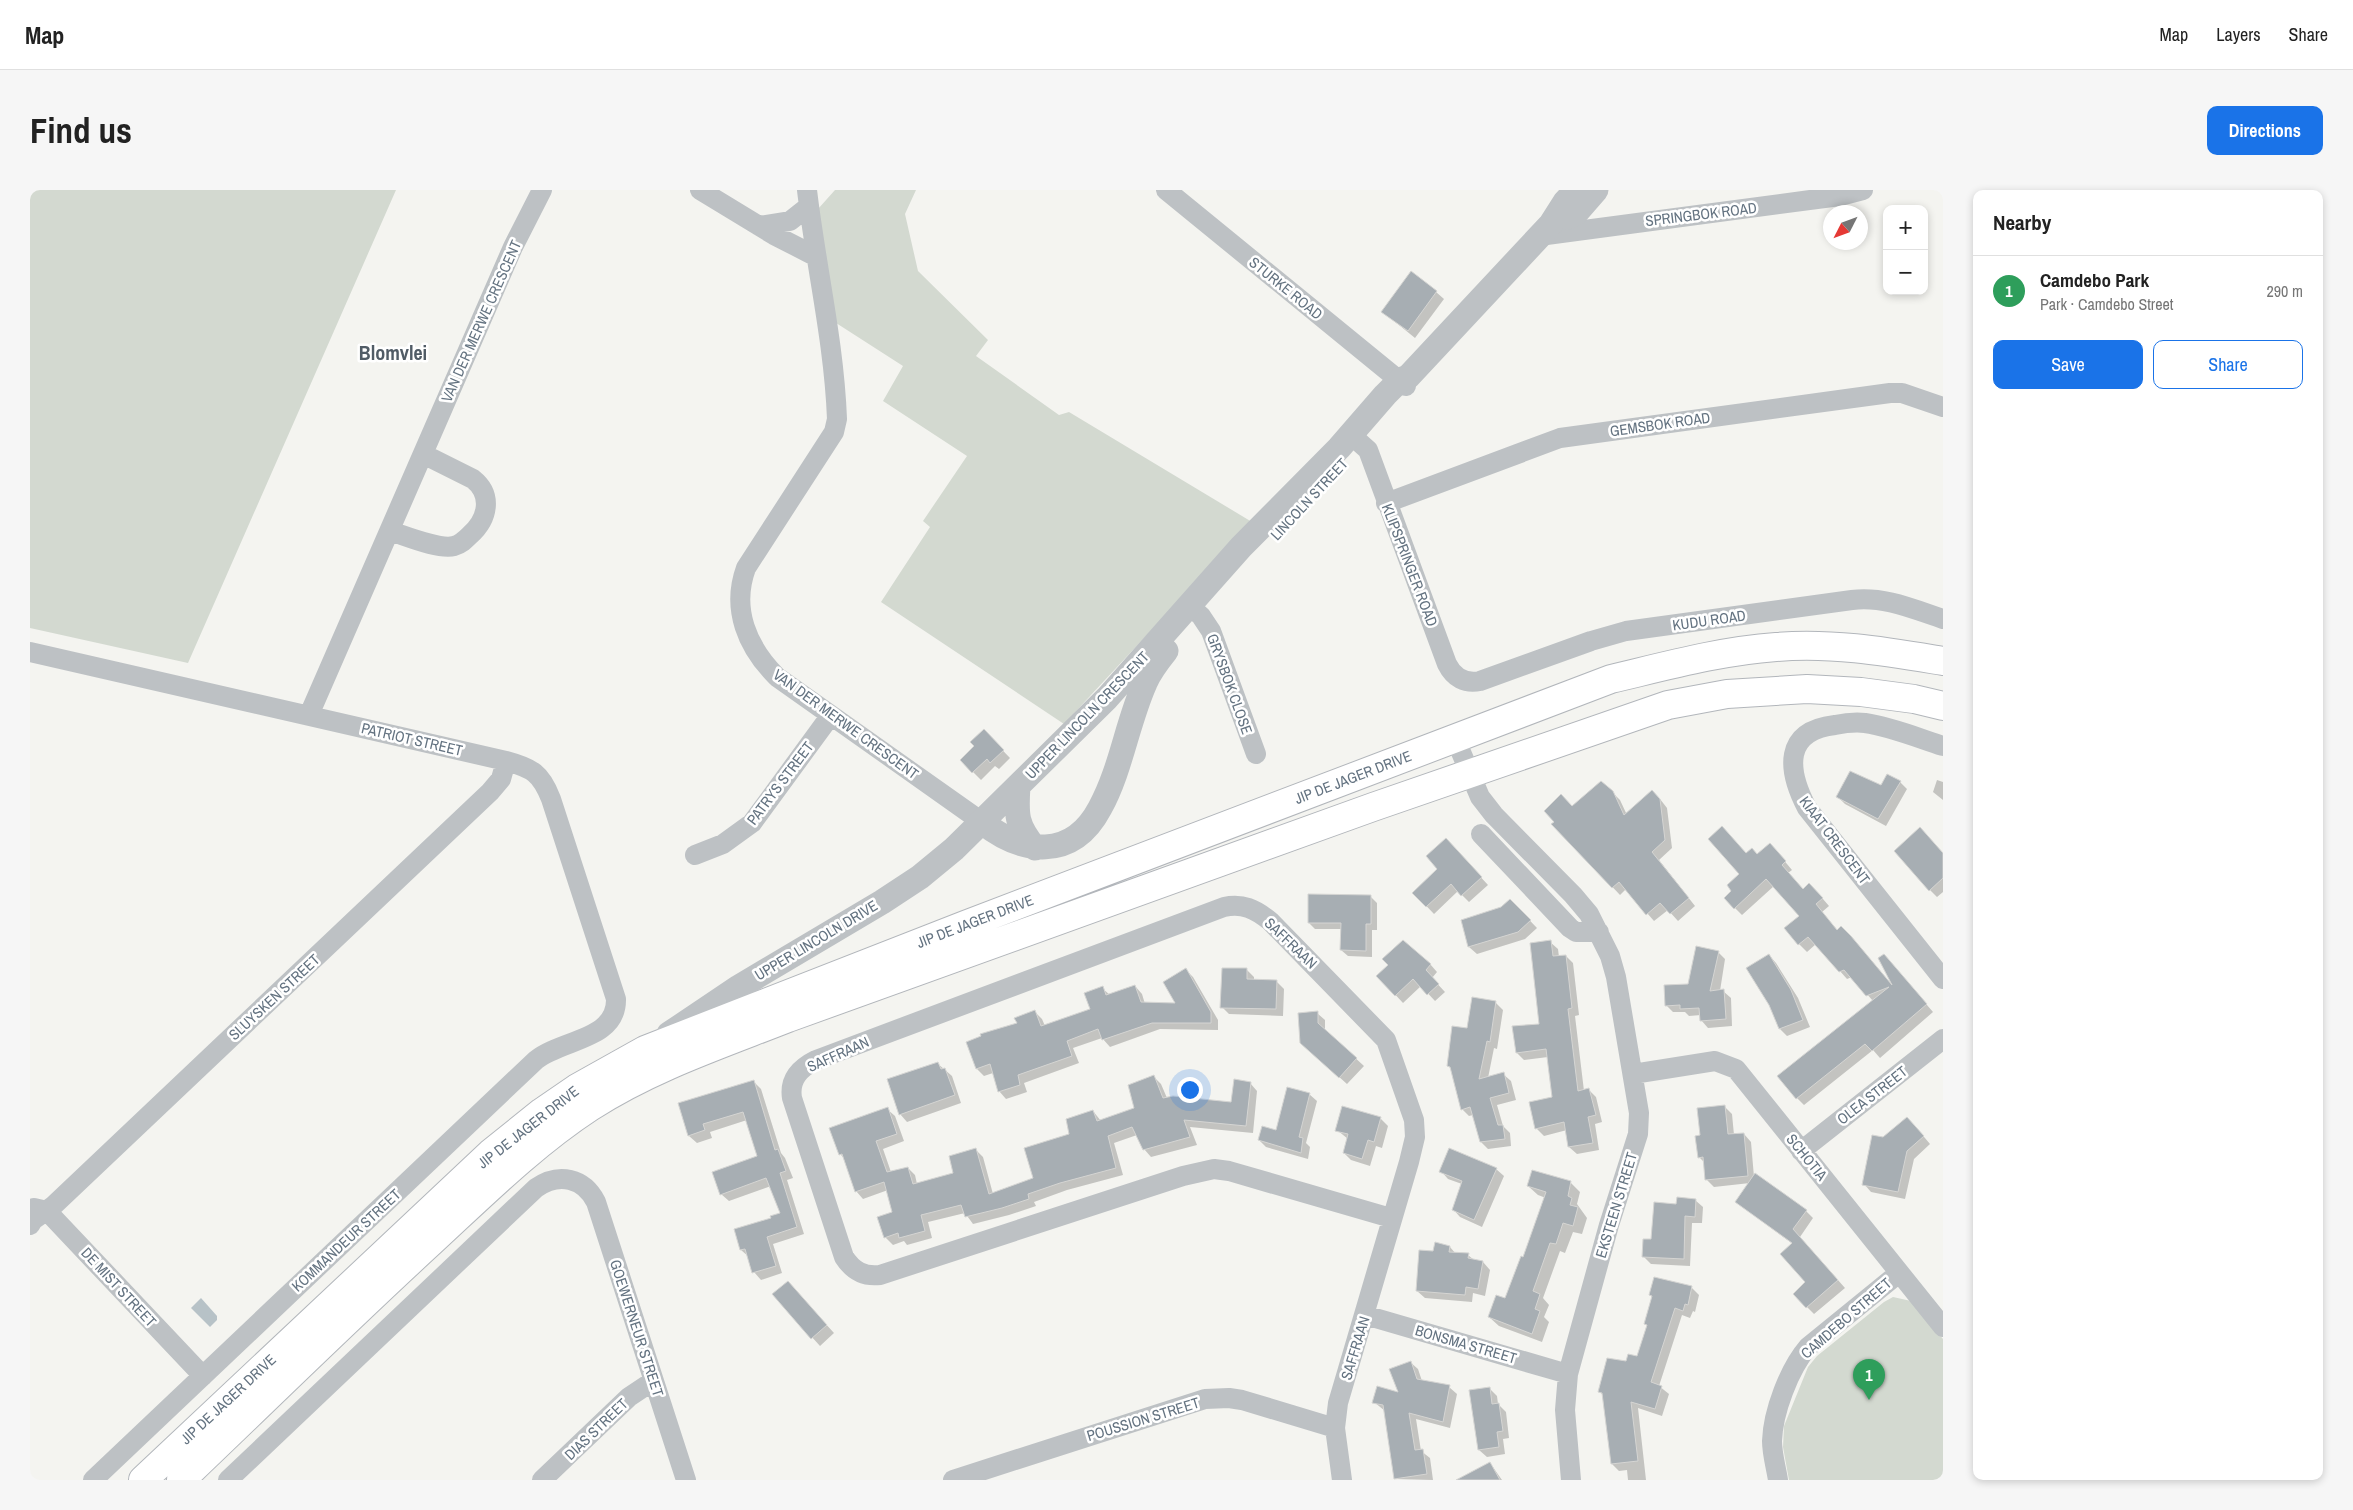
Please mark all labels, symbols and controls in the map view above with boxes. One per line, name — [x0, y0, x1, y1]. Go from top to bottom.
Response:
text: Map — [25, 19, 64, 51]
text: Map — [2160, 22, 2188, 47]
text: Layers — [2216, 22, 2261, 47]
text: Share — [2289, 22, 2328, 47]
button: Directions — [2207, 106, 2323, 155]
text: Find us — [30, 107, 132, 154]
street label: SPRINGBOK ROAD — [1644, 197, 1758, 231]
north arrow — [1823, 205, 1868, 250]
map controls — [1883, 205, 1928, 295]
button: + — [1883, 205, 1928, 250]
text: Nearby — [1993, 208, 2051, 237]
street label: VAN DER MERWE CRESCENT — [436, 236, 526, 405]
button: − — [1883, 250, 1928, 295]
street label: STURKE ROAD — [1245, 252, 1327, 324]
text: Camdebo Park — [2040, 267, 2149, 293]
text: 1 — [2005, 280, 2013, 302]
text: 290 m — [2267, 280, 2303, 302]
text: Park · Camdebo Street — [2040, 293, 2173, 315]
district label: Blomvlei — [359, 339, 427, 366]
button: Save — [1993, 340, 2143, 389]
button: Share — [2153, 340, 2303, 389]
street label: GEMSBOK ROAD — [1608, 407, 1712, 441]
street label: LINCOLN STREET — [1265, 453, 1353, 545]
street label: KLIPSPRINGER ROAD — [1377, 501, 1443, 629]
street label: KUDU ROAD — [1671, 604, 1747, 636]
street label: GRYSBOK CLOSE — [1202, 631, 1258, 737]
street label: UPPER LINCOLN CRESCENT — [1020, 646, 1154, 784]
street label: VAN DER MERWE CRESCENT — [769, 664, 923, 784]
street label: PATRIOT STREET — [359, 717, 465, 761]
street label: PATRYS STREET — [742, 737, 819, 829]
street label: JIP DE JAGER DRIVE — [1292, 745, 1414, 809]
street label: KIAAT CRESCENT — [1795, 792, 1875, 889]
street label: JIP DE JAGER DRIVE — [914, 889, 1036, 953]
street label: UPPER LINCOLN DRIVE — [751, 895, 881, 985]
street label: SAFFRAAN — [1260, 913, 1322, 973]
street label: SLUYSKEN STREET — [224, 949, 325, 1045]
street label: SAFFRAAN — [804, 1031, 872, 1077]
street label: OLEA STREET — [1832, 1061, 1912, 1129]
your location — [1177, 1077, 1203, 1103]
street label: JIP DE JAGER DRIVE — [473, 1081, 583, 1173]
street label: SCHOTIA — [1782, 1129, 1833, 1185]
street label: EKSTEEN STREET — [1590, 1149, 1642, 1260]
street label: KOMMANDEUR STREET — [287, 1184, 405, 1296]
street label: DE MIST STREET — [77, 1243, 162, 1332]
street label: GOEWERNEUR STREET — [605, 1257, 669, 1400]
street label: CAMDEBO STREET — [1796, 1272, 1896, 1363]
street label: SAFFRAAN — [1335, 1314, 1375, 1382]
street label: BONSMA STREET — [1413, 1319, 1520, 1369]
street label: JIP DE JAGER DRIVE — [176, 1349, 280, 1449]
pin: 1 — [1853, 1359, 1885, 1400]
street label: POUSSION STREET — [1084, 1392, 1202, 1446]
street label: DIAS STREET — [560, 1393, 633, 1465]

